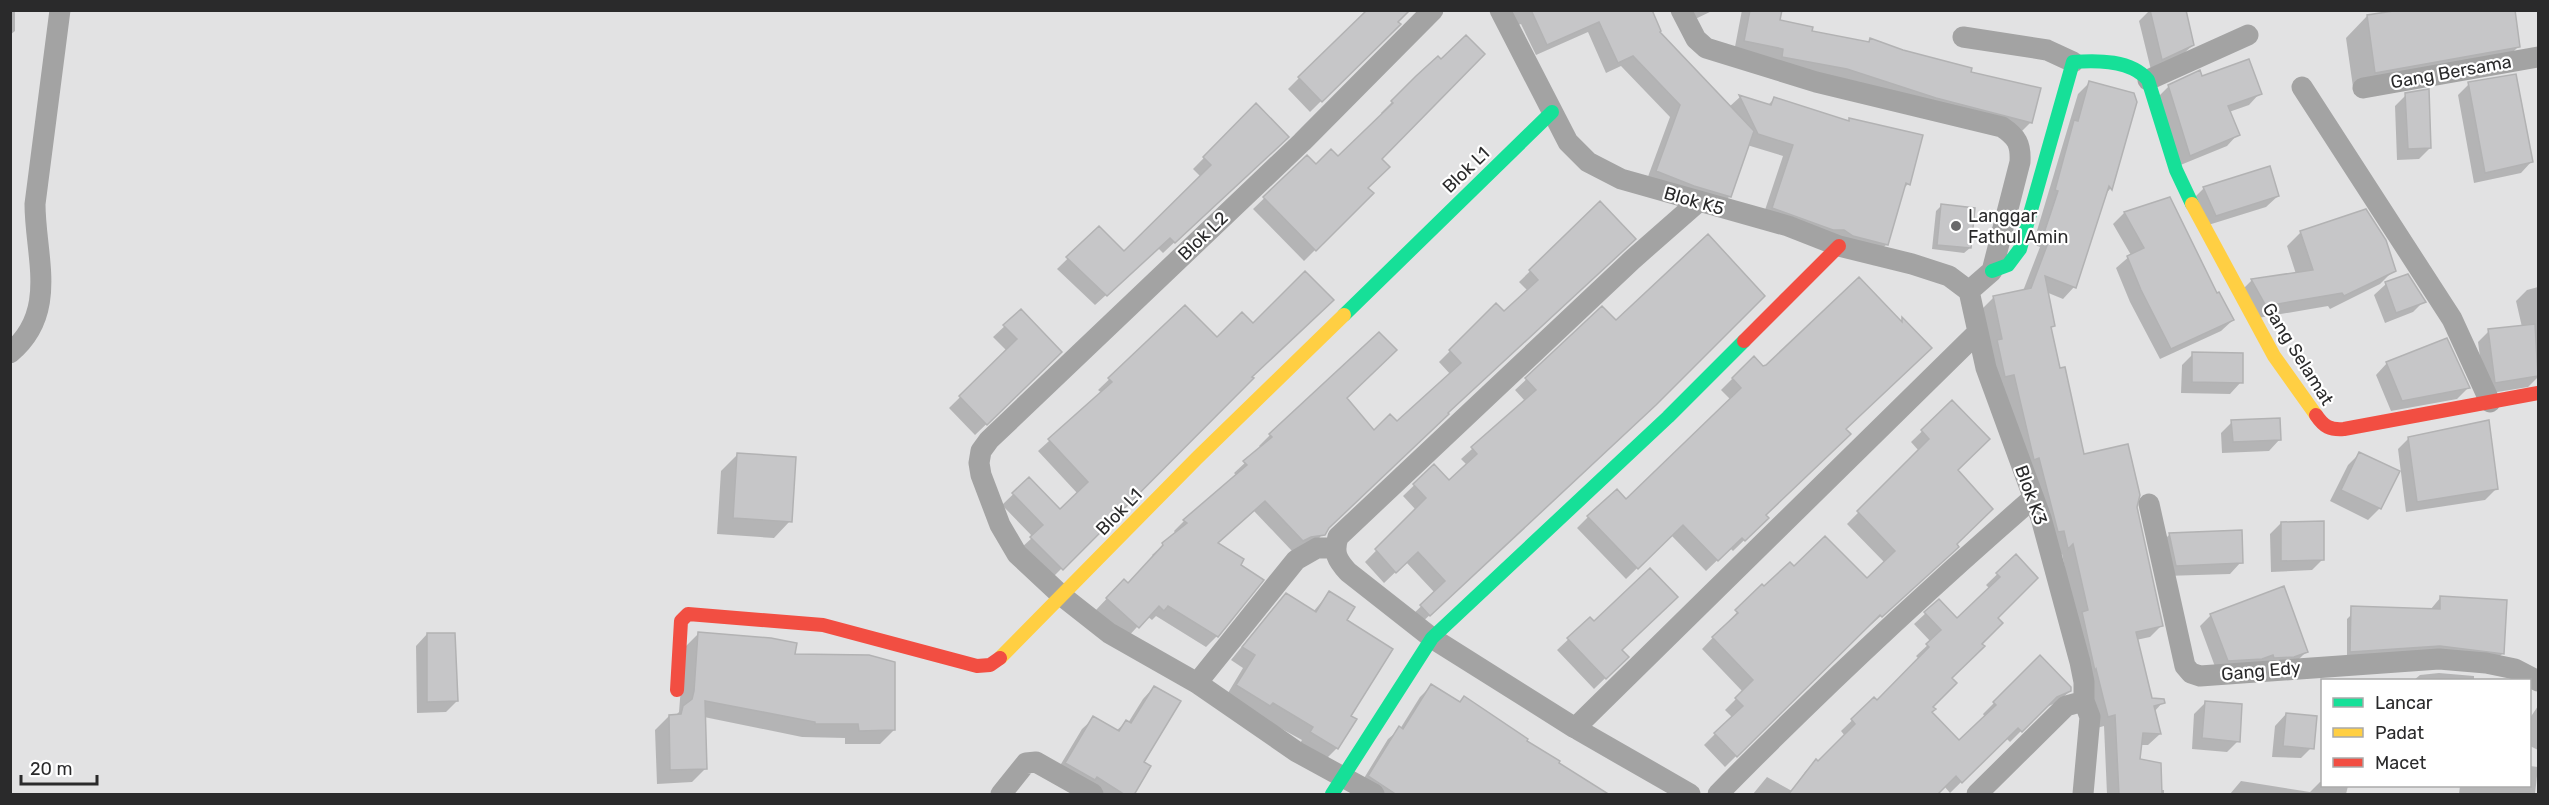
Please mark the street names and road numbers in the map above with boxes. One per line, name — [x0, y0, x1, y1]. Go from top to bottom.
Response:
street label: Gang Bersama — [2389, 51, 2513, 93]
street label: Blok L1 — [1438, 142, 1494, 198]
street label: Blok K5 — [1661, 182, 1727, 220]
street label: Blok L2 — [1173, 207, 1233, 265]
street label: Gang Selamat — [2258, 299, 2338, 409]
street label: Blok K3 — [2010, 462, 2052, 528]
street label: Blok L1 — [1091, 484, 1147, 540]
street label: Gang Edy — [2220, 657, 2302, 685]

